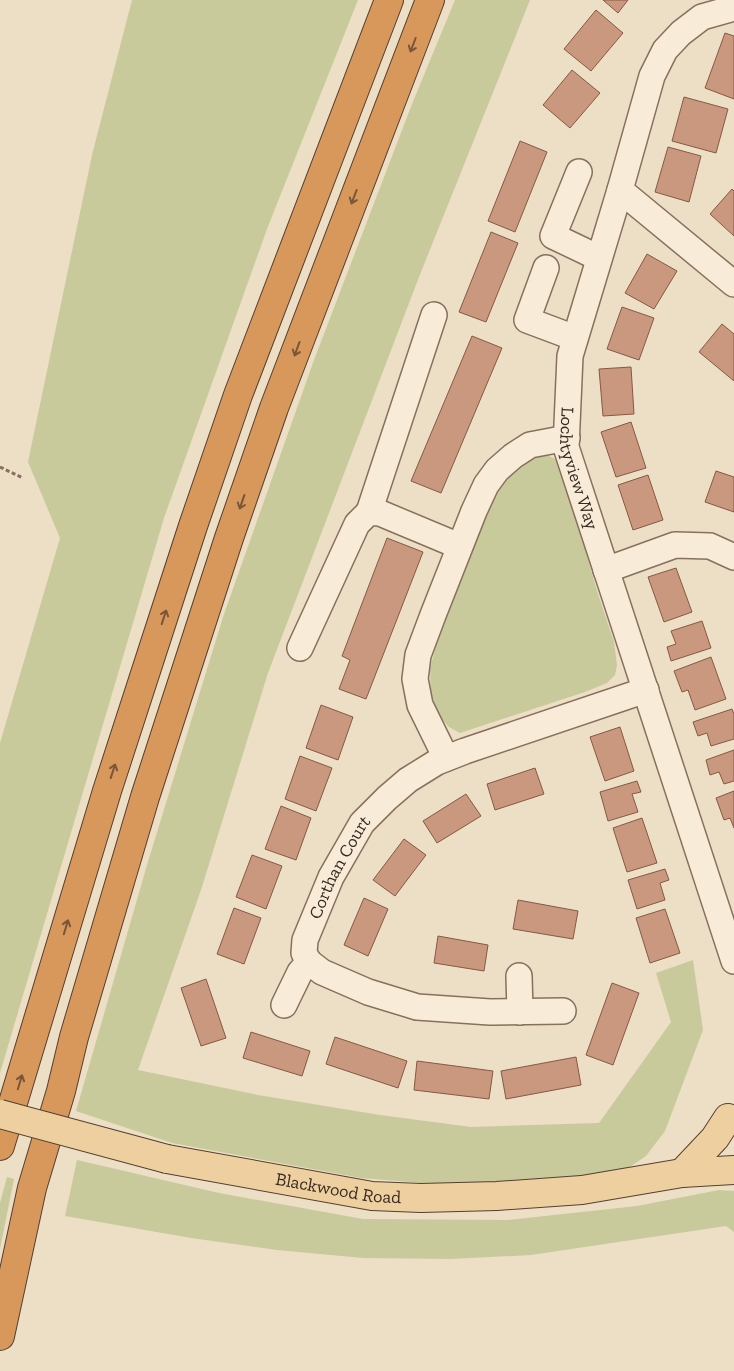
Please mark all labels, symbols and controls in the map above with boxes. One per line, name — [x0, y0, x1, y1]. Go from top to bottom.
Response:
one-way arrow — [407, 38, 416, 53]
one-way arrow — [349, 189, 358, 204]
one-way arrow — [291, 341, 301, 356]
street label: Lochtyview Way — [555, 406, 603, 533]
one-way arrow — [236, 494, 246, 510]
one-way arrow — [159, 609, 169, 625]
one-way arrow — [109, 764, 118, 779]
street label: Corthan Court — [304, 810, 375, 922]
one-way arrow — [62, 919, 72, 935]
one-way arrow — [15, 1075, 25, 1091]
street label: Blackwood Road — [274, 1168, 402, 1208]

